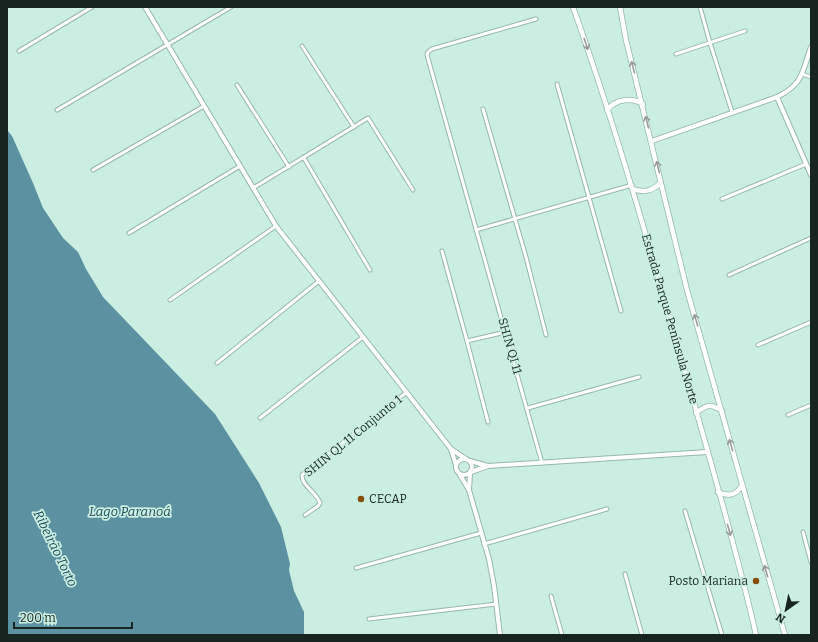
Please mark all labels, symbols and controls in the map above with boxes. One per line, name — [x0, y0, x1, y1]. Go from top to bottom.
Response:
one-way arrow — [583, 37, 591, 49]
one-way arrow — [629, 60, 636, 73]
one-way arrow — [643, 116, 650, 129]
one-way arrow — [653, 161, 661, 174]
street label: Estrada Parque Península Norte — [639, 232, 701, 406]
one-way arrow — [692, 314, 699, 327]
street label: SHIN QI 11 — [495, 316, 525, 376]
street label: SHIN QL 11 Conjunto 1 — [301, 392, 405, 480]
one-way arrow — [727, 439, 734, 452]
place label: CECAP — [369, 492, 407, 506]
marker: CECAP — [356, 494, 366, 504]
water label: Lago Paranoá — [89, 504, 171, 519]
water label: Ribeirão Torto — [31, 508, 80, 589]
one-way arrow — [725, 523, 733, 536]
one-way arrow — [762, 564, 769, 577]
place label: Posto Mariana — [669, 574, 748, 588]
marker: Posto Mariana — [751, 576, 761, 586]
north arrow — [766, 590, 806, 630]
scale bar — [14, 604, 132, 630]
text: N — [773, 610, 788, 626]
text: 200 m — [20, 611, 56, 625]

